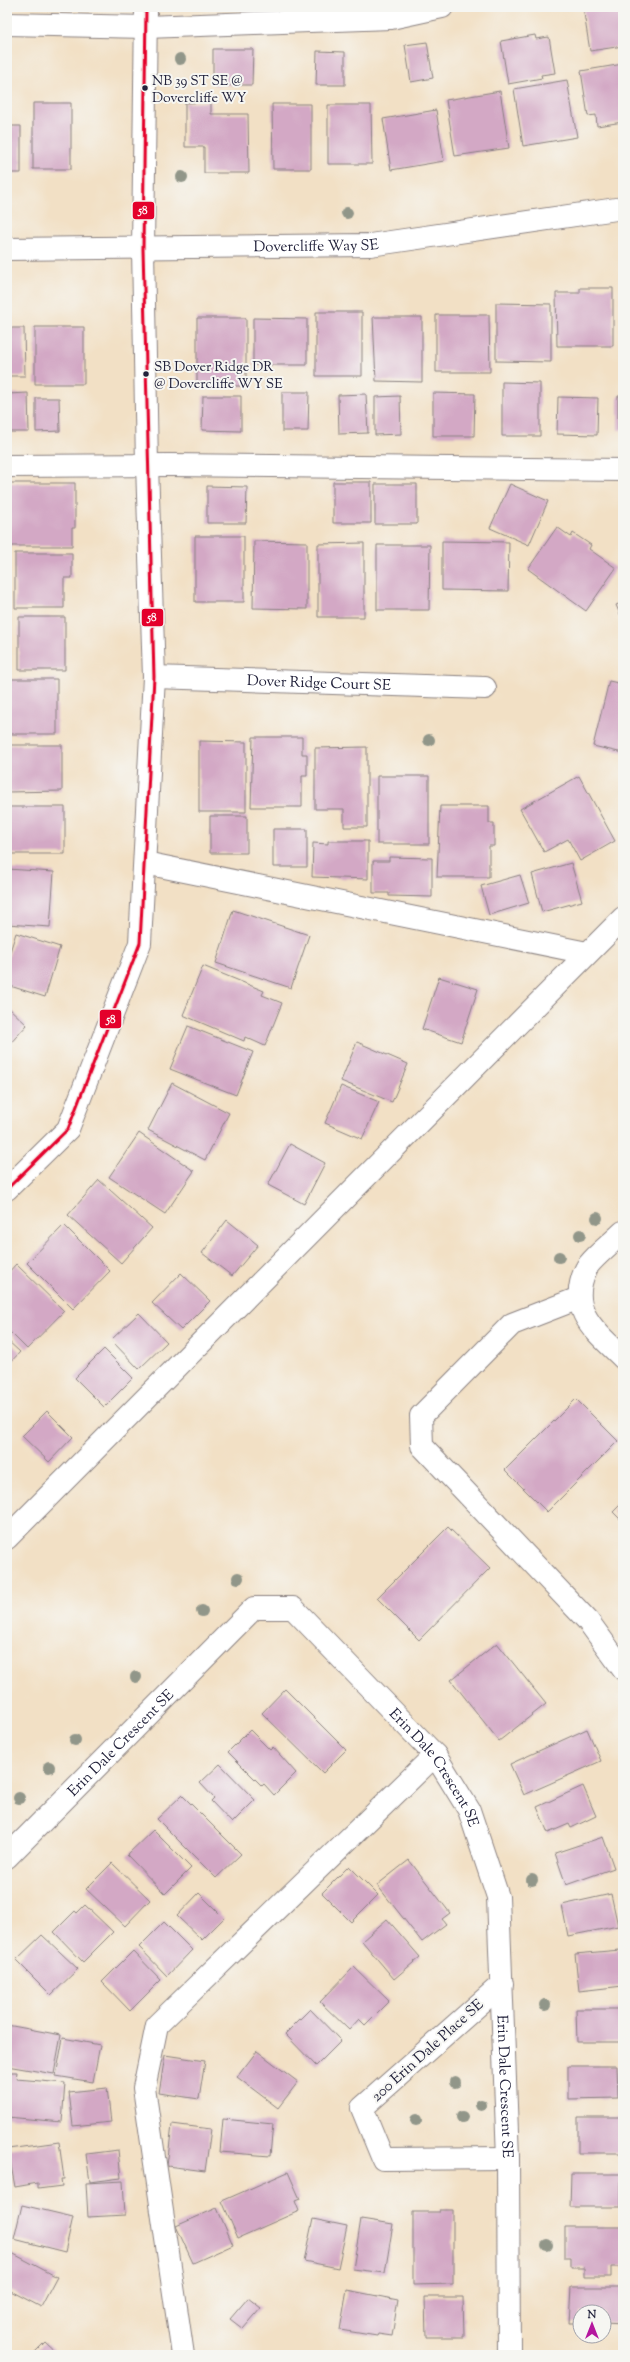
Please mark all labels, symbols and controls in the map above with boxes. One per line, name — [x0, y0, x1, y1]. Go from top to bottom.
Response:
place label: NB 39 ST SE @ Dovercliffe WY — [152, 72, 246, 109]
marker: NB 39 ST SE @ Dovercliffe WY — [140, 83, 150, 93]
line badge: 58 — [132, 201, 155, 220]
text: 58 — [137, 203, 148, 219]
street label: Dovercliffe Way SE — [253, 235, 380, 258]
place label: SB Dover Ridge DR @ Dovercliffe WY SE — [154, 358, 283, 395]
marker: SB Dover Ridge DR @ Dovercliffe WY SE — [141, 369, 151, 379]
line badge: 58 — [141, 608, 164, 627]
text: 58 — [146, 610, 157, 626]
street label: Dover Ridge Court SE — [246, 671, 391, 697]
line badge: 58 — [99, 1009, 122, 1029]
text: 58 — [105, 1012, 116, 1028]
street label: Erin Dale Crescent SE — [63, 1685, 179, 1802]
street label: Erin Dale Crescent SE — [383, 1704, 483, 1830]
street label: 200 Erin Dale Place SE — [367, 1995, 489, 2107]
street label: Erin Dale Crescent SE — [491, 2014, 517, 2158]
north arrow — [572, 2304, 612, 2344]
text: N — [587, 2307, 597, 2323]

